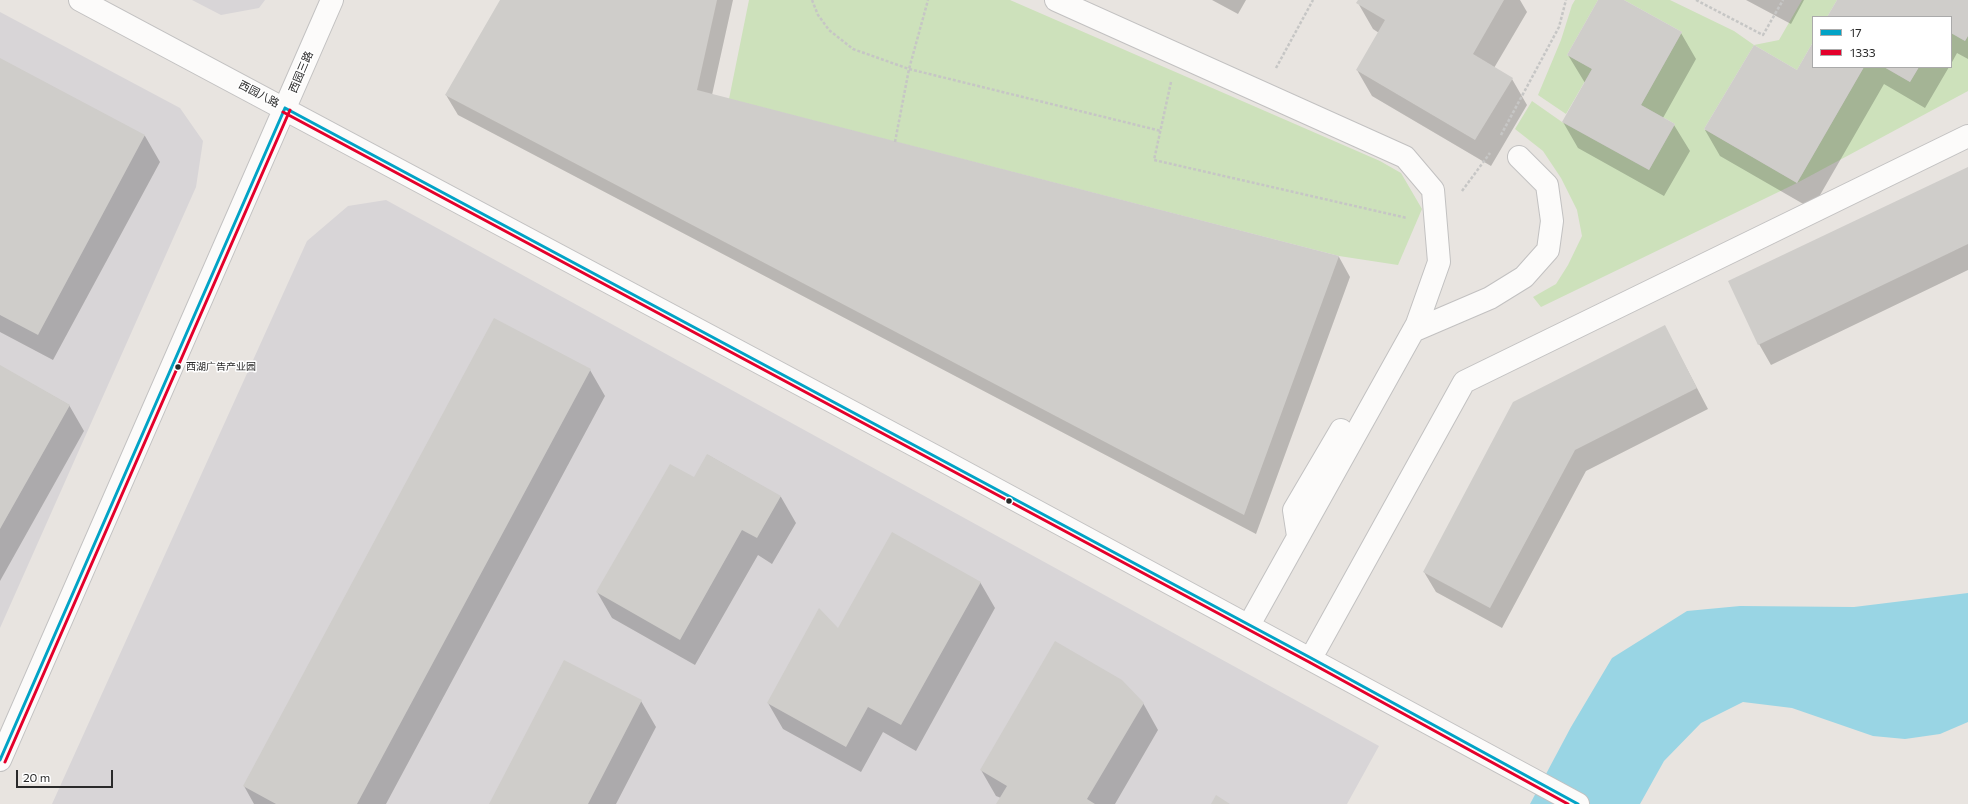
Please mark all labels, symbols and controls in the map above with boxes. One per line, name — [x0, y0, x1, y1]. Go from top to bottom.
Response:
legend — [1812, 16, 1952, 68]
text: 17 — [1850, 25, 1861, 39]
text: 1333 — [1850, 45, 1876, 59]
street label: 西园三路 — [286, 49, 316, 95]
street label: 西园八路 — [236, 78, 282, 110]
place label: 西湖广告产业园 — [186, 361, 256, 373]
marker: 西湖广告产业园 — [173, 362, 183, 372]
unlabelled marker — [1004, 496, 1014, 506]
scale bar — [18, 762, 115, 788]
text: 20 m — [23, 770, 50, 784]

